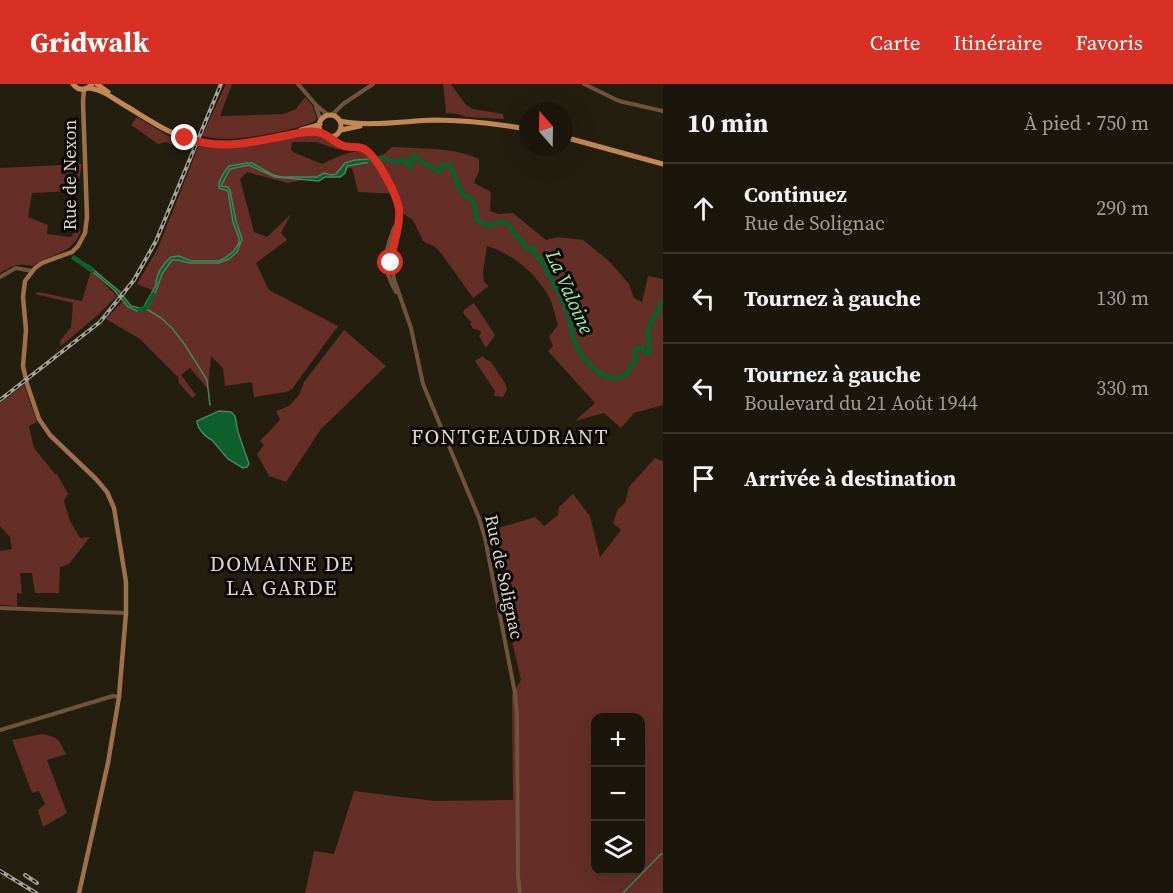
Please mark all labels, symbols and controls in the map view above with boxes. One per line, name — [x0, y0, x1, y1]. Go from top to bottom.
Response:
text: Gridwalk — [30, 23, 149, 61]
text: Carte — [870, 28, 920, 57]
text: Itinéraire — [953, 28, 1042, 57]
text: Favoris — [1075, 28, 1143, 57]
north arrow — [519, 102, 573, 156]
text: 10 min — [687, 105, 769, 141]
text: À pied · 750 m — [1024, 109, 1149, 137]
street label: Rue de Nexon — [57, 119, 82, 230]
route end — [171, 124, 197, 150]
text: Continuez — [744, 179, 847, 209]
icon: ahead — [687, 192, 720, 225]
text: 290 m — [1096, 194, 1149, 222]
text: Rue de Solignac — [744, 209, 885, 237]
water label: La Valoine — [539, 245, 601, 338]
route start — [377, 249, 403, 275]
icon: left — [687, 282, 720, 315]
text: Tournez à gauche — [744, 283, 921, 313]
text: 130 m — [1096, 284, 1149, 312]
text: Tournez à gauche — [744, 359, 921, 389]
icon: left — [687, 372, 720, 405]
text: 330 m — [1096, 374, 1149, 402]
text: Boulevard du 21 Août 1944 — [744, 389, 978, 417]
district label: FONTGEAUDRANT — [411, 422, 609, 451]
icon: arrive — [687, 462, 720, 495]
text: Arrivée à destination — [744, 463, 956, 493]
street label: Rue de Solignac — [479, 512, 530, 642]
district label: DOMAINE DE LA GARDE — [210, 549, 354, 602]
map controls — [591, 713, 645, 875]
button: + — [591, 713, 645, 767]
button: − — [591, 767, 645, 821]
button: layers — [591, 821, 645, 875]

